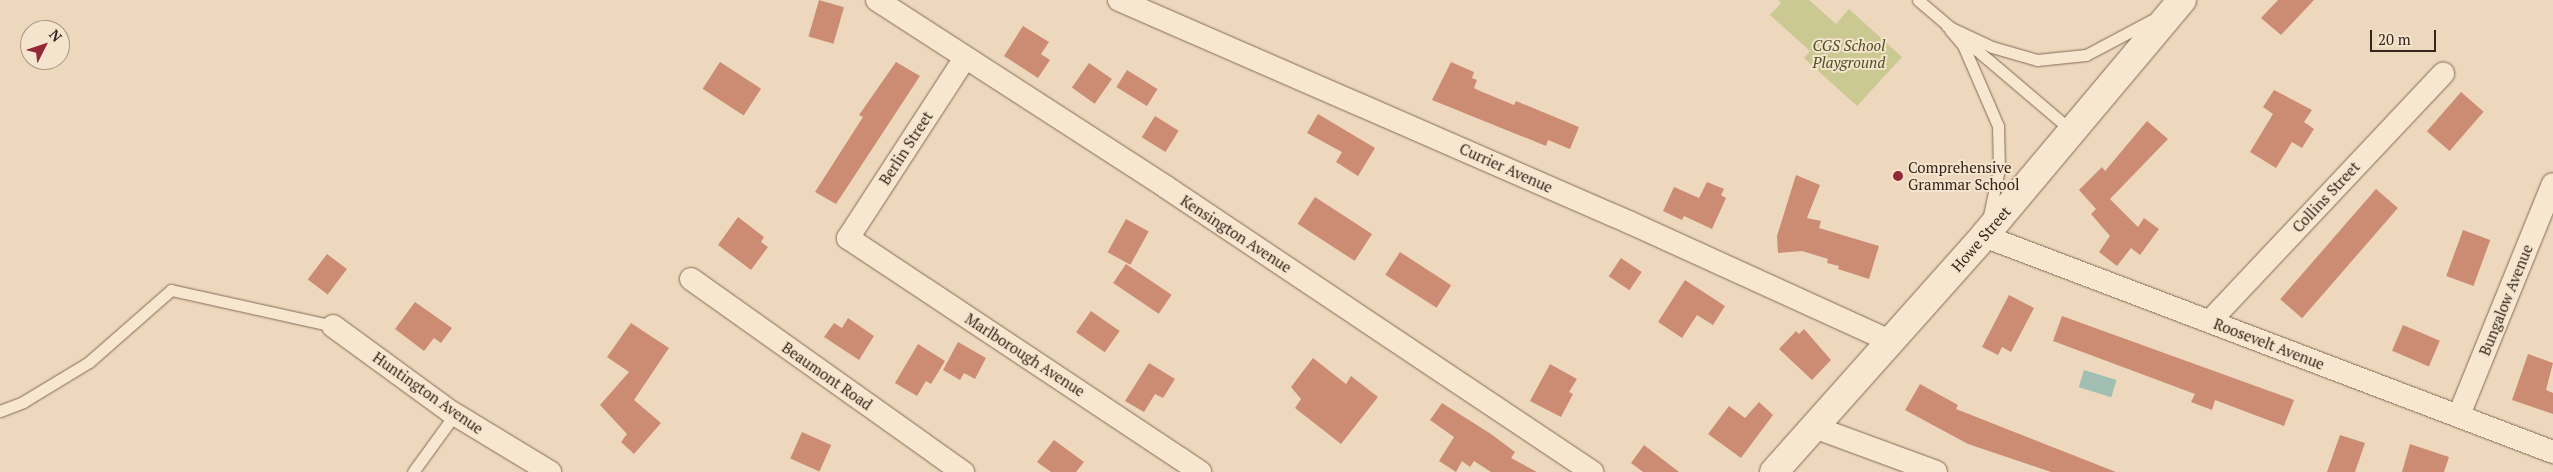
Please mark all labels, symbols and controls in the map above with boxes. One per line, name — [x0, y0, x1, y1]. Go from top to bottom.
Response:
north arrow — [20, 20, 70, 70]
scale bar — [2373, 20, 2439, 52]
text: N — [45, 25, 67, 46]
text: 20 m — [2378, 29, 2411, 49]
park label: CGS School Playground — [1813, 36, 1885, 71]
street label: Berlin Street — [876, 108, 936, 188]
street label: Currier Avenue — [1456, 139, 1556, 197]
place label: Comprehensive Grammar School — [1908, 158, 2019, 193]
street label: Collins Street — [2289, 158, 2363, 236]
marker: Comprehensive Grammar School — [1892, 170, 1904, 182]
street label: Kensington Avenue — [1177, 191, 1295, 277]
street label: Howe Street — [1948, 203, 2014, 275]
street label: Bungalow Avenue — [2475, 242, 2537, 358]
street label: Marlborough Avenue — [962, 309, 1088, 401]
street label: Roosevelt Avenue — [2211, 315, 2327, 373]
street label: Beaumont Road — [779, 338, 875, 414]
street label: Huntington Avenue — [369, 348, 487, 438]

